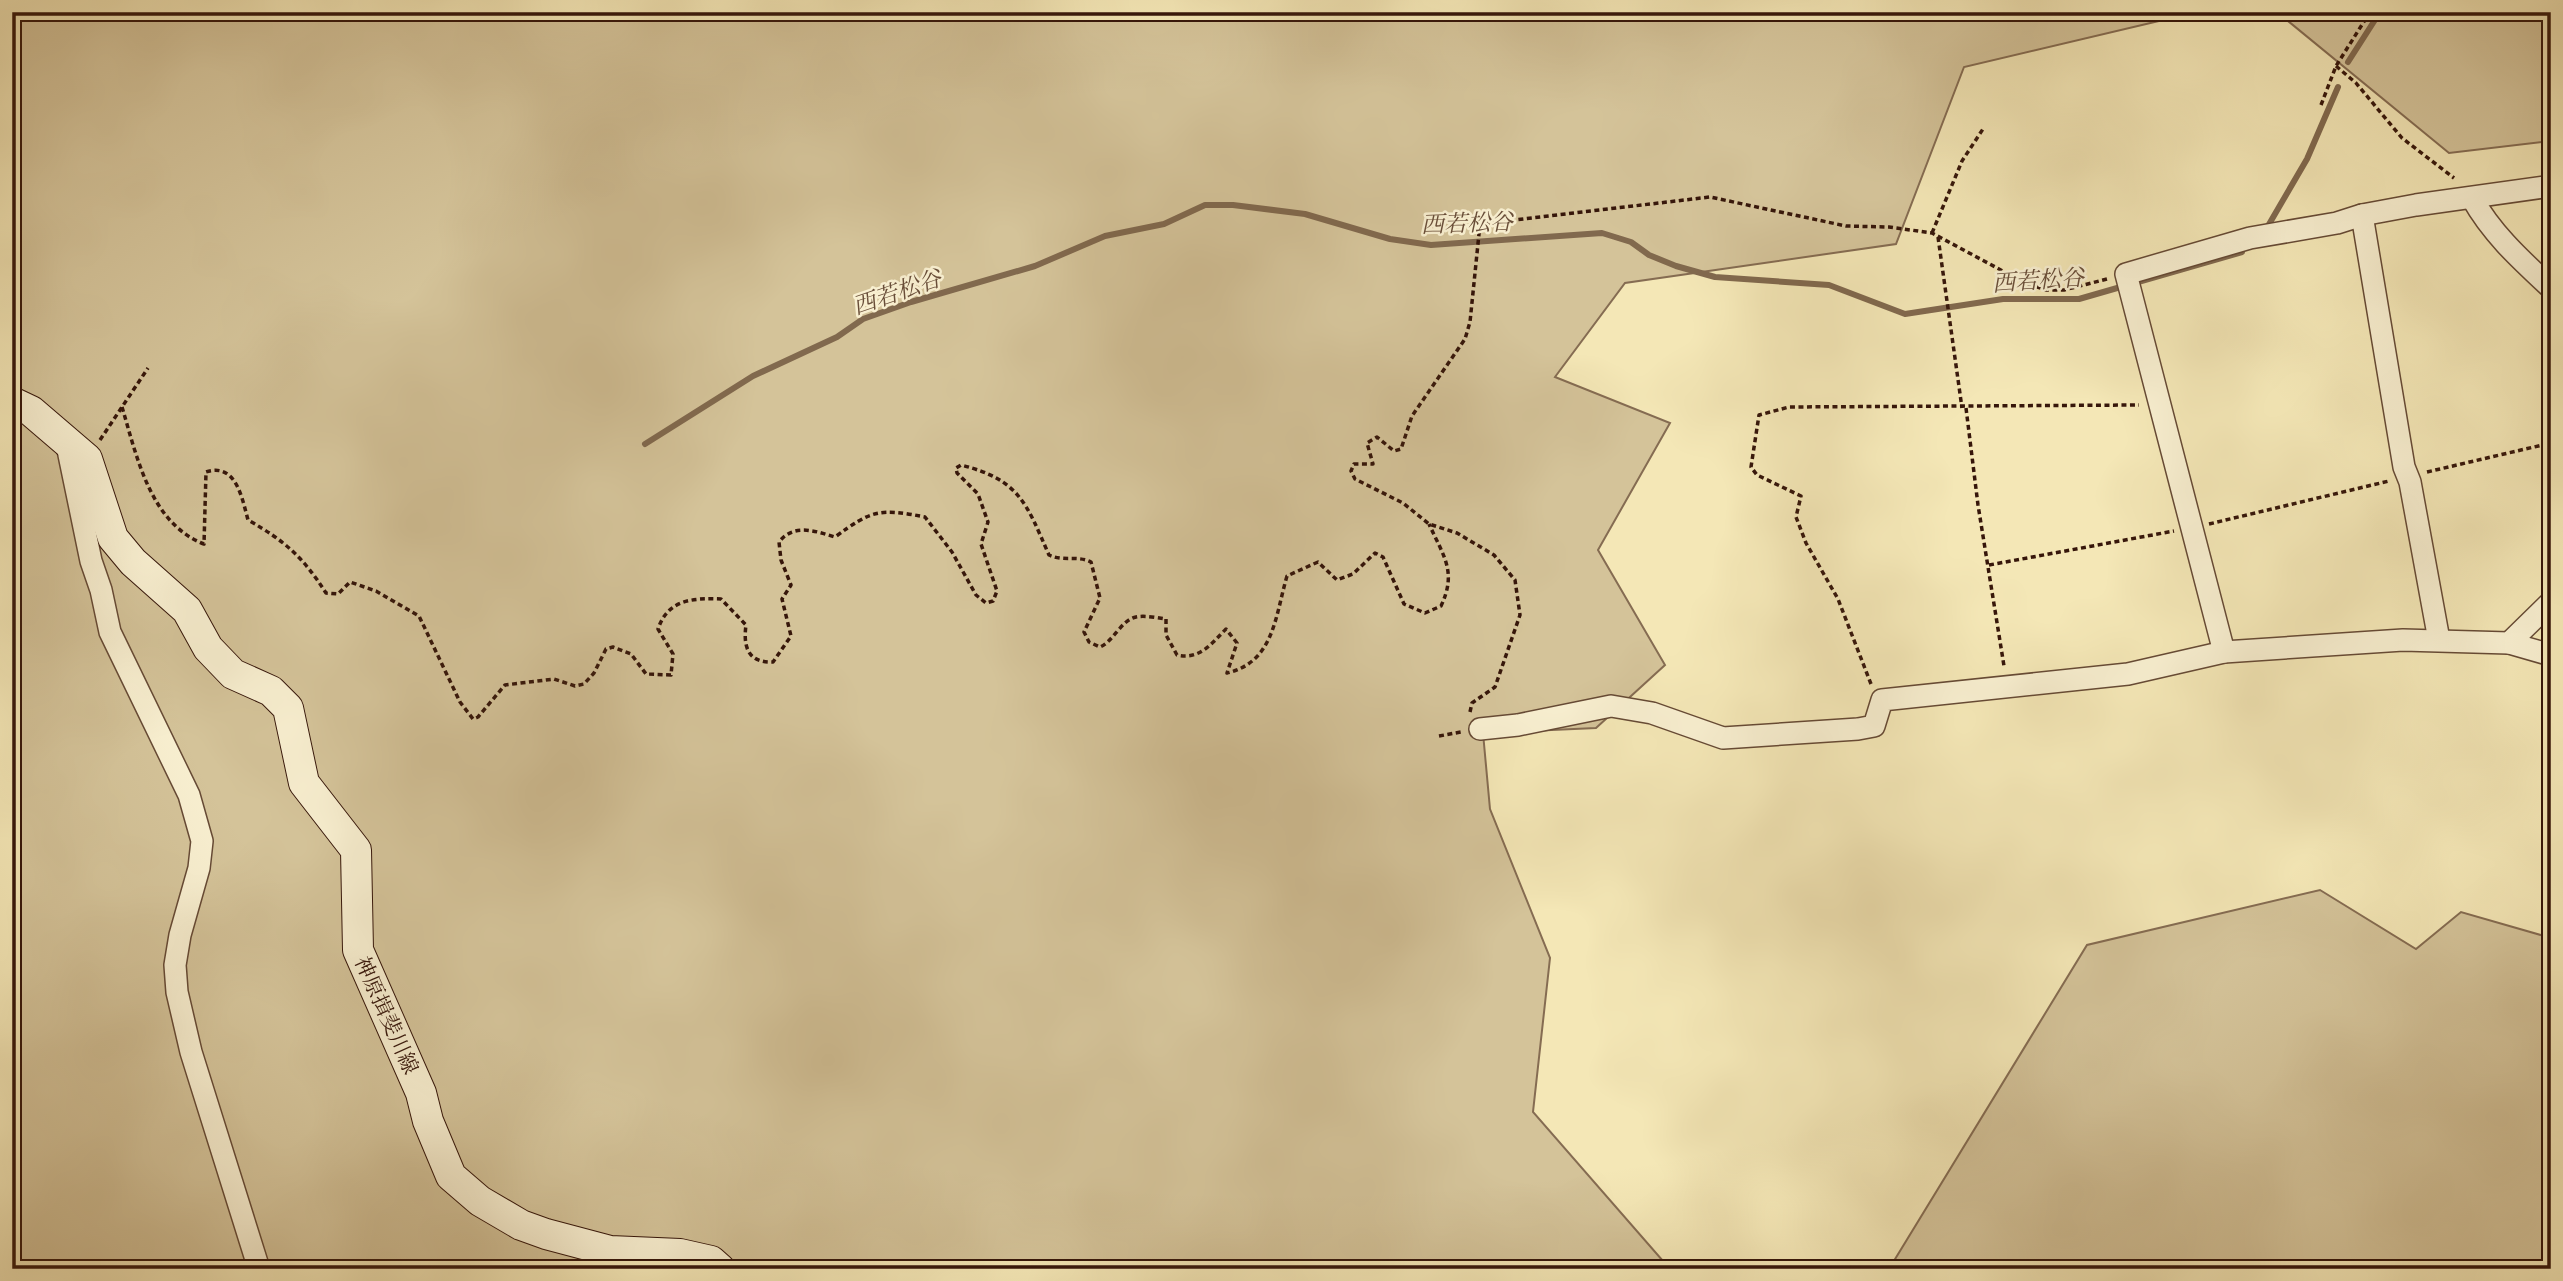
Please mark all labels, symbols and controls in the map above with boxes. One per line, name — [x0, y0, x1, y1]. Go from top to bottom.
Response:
water label: 西若松谷 — [1421, 207, 1515, 239]
water label: 西若松谷 — [849, 263, 947, 320]
water label: 西若松谷 — [1991, 263, 2087, 297]
street label: 神原揖斐川線 — [350, 952, 424, 1078]

